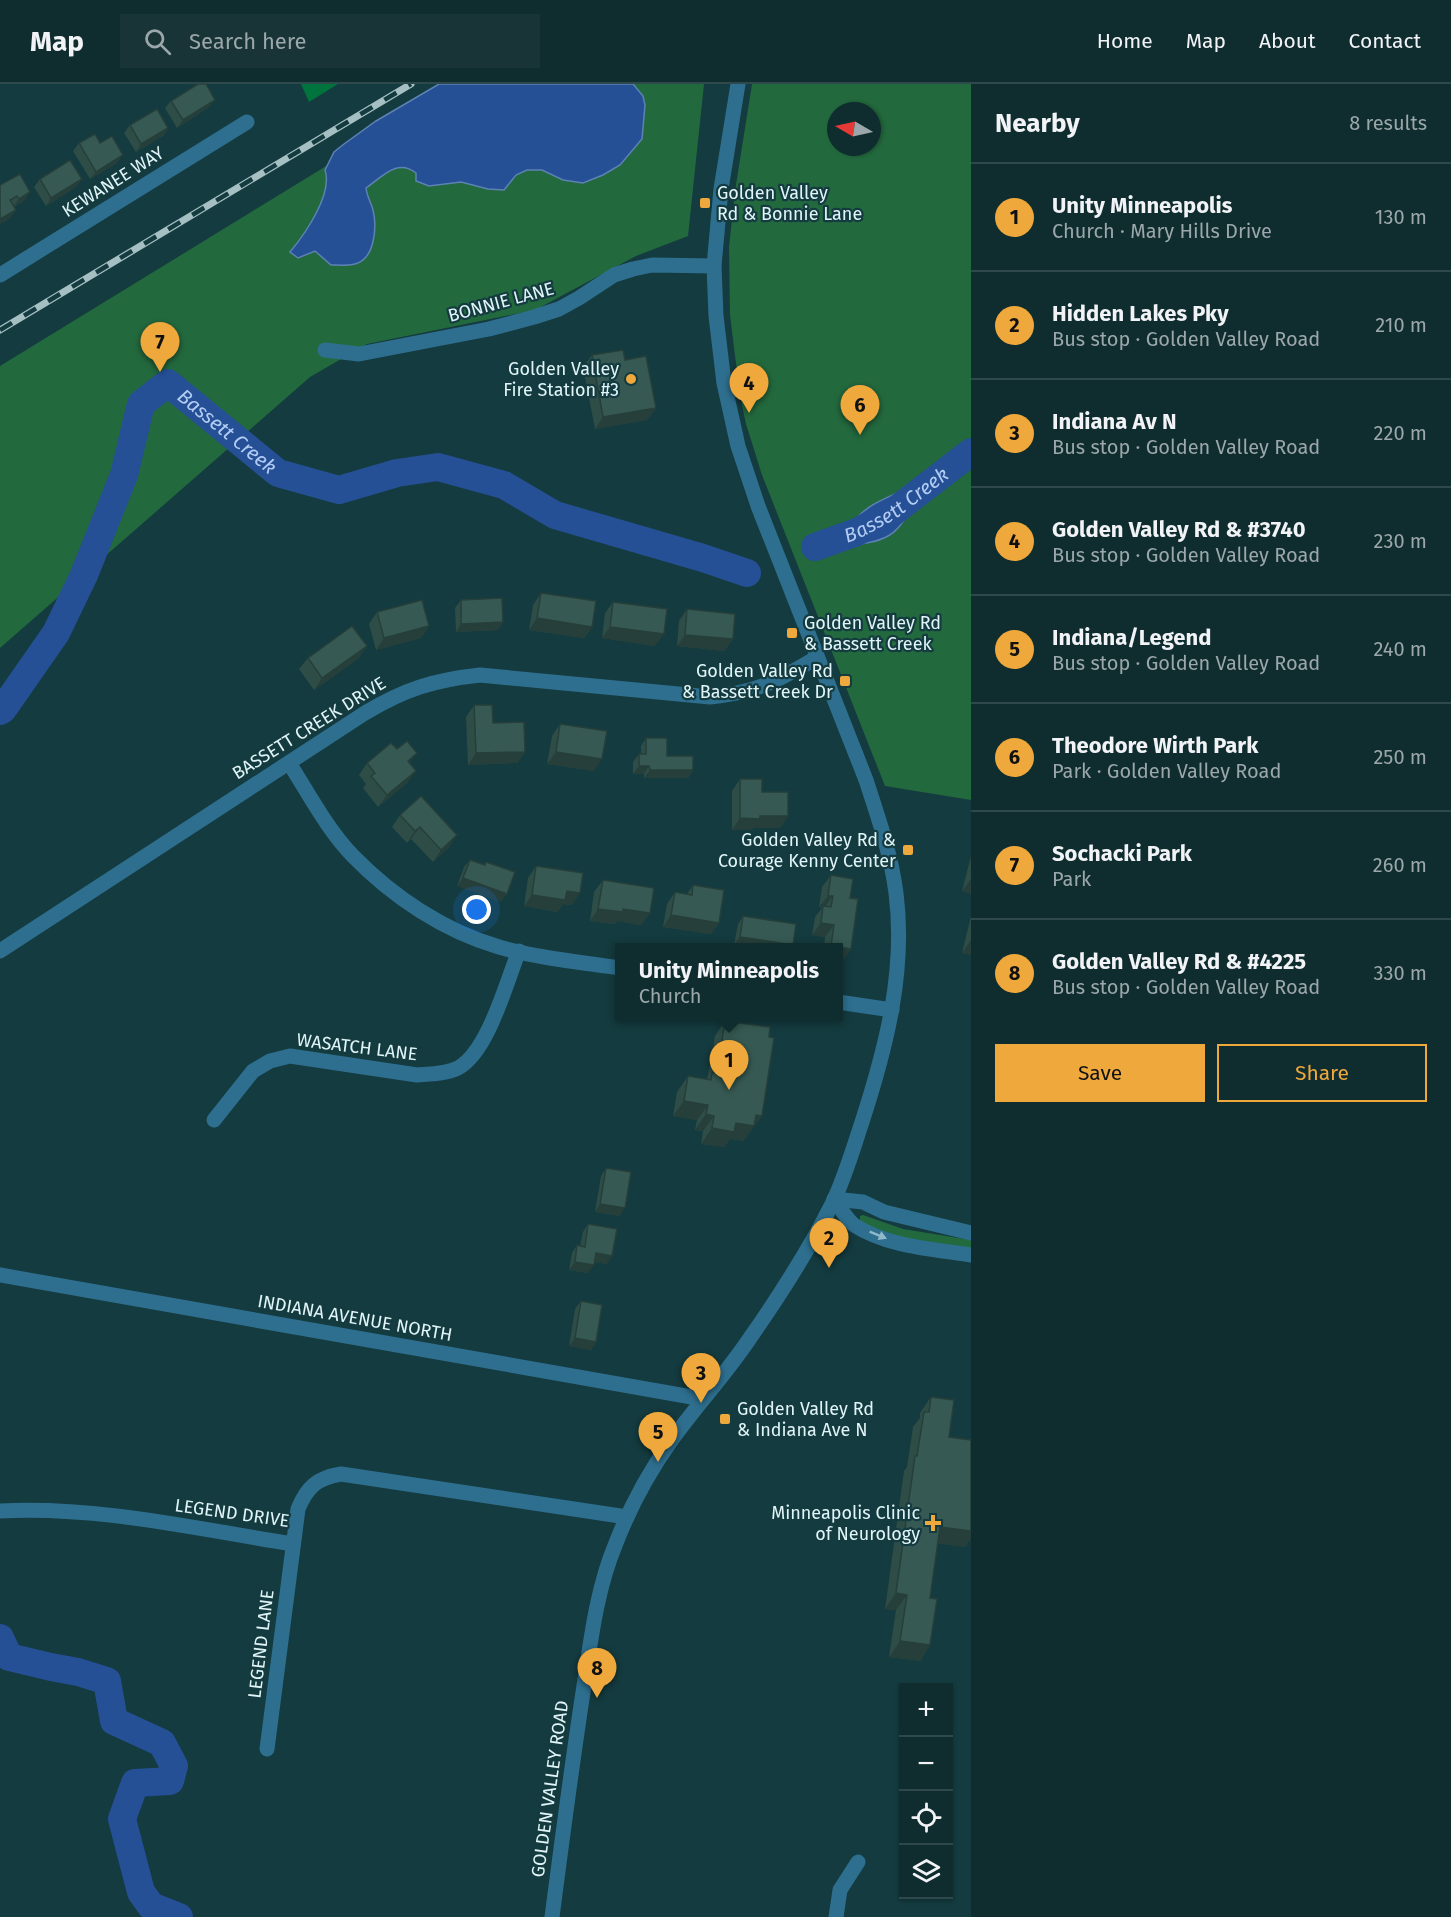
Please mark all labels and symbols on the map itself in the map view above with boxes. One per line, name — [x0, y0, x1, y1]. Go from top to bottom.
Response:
north arrow — [827, 102, 881, 156]
street label: KEWANEE WAY — [58, 142, 168, 222]
place label: Golden Valley Rd & Bonnie Lane — [717, 182, 862, 225]
marker: Golden Valley Rd & Bonnie Lane — [698, 196, 712, 210]
street label: BONNIE LANE — [446, 277, 556, 327]
pin: 7 — [140, 322, 180, 372]
place label: Golden Valley Fire Station #3 — [503, 358, 619, 401]
pin: 4 — [730, 364, 768, 413]
marker: Golden Valley Fire Station #3 — [624, 372, 638, 386]
water label: Bassett Creek — [173, 384, 282, 479]
pin: 6 — [840, 386, 880, 435]
water label: Bassett Creek — [841, 462, 953, 548]
place label: Golden Valley Rd & Bassett Creek — [804, 612, 941, 655]
marker: Golden Valley Rd & Bassett Creek — [785, 626, 799, 640]
place label: Golden Valley Rd & Bassett Creek Dr — [682, 660, 833, 703]
street label: BASSETT CREEK DRIVE — [228, 672, 390, 784]
marker: Golden Valley Rd & Bassett Creek Dr — [838, 674, 852, 688]
place label: Golden Valley Rd & Courage Kenny Center — [718, 829, 896, 872]
marker: Golden Valley Rd & Courage Kenny Center — [901, 843, 915, 857]
your location — [462, 895, 491, 924]
street label: WASATCH LANE — [295, 1029, 419, 1065]
pin: 1 — [710, 1040, 748, 1090]
pin: 2 — [810, 1218, 848, 1268]
one-way arrow — [869, 1231, 887, 1241]
street label: INDIANA AVENUE NORTH — [256, 1290, 454, 1346]
pin: 3 — [682, 1354, 720, 1403]
place label: Golden Valley Rd & Indiana Ave N — [737, 1398, 874, 1441]
pin: 5 — [638, 1412, 678, 1462]
marker: Golden Valley Rd & Indiana Ave N — [718, 1412, 732, 1426]
street label: LEGEND DRIVE — [173, 1494, 291, 1532]
place label: Minneapolis Clinic of Neurology — [771, 1502, 920, 1545]
marker: Minneapolis Clinic of Neurology — [924, 1514, 942, 1532]
street label: LEGEND LANE — [243, 1588, 279, 1700]
pin: 8 — [578, 1648, 616, 1698]
street label: GOLDEN VALLEY ROAD — [527, 1699, 573, 1879]

